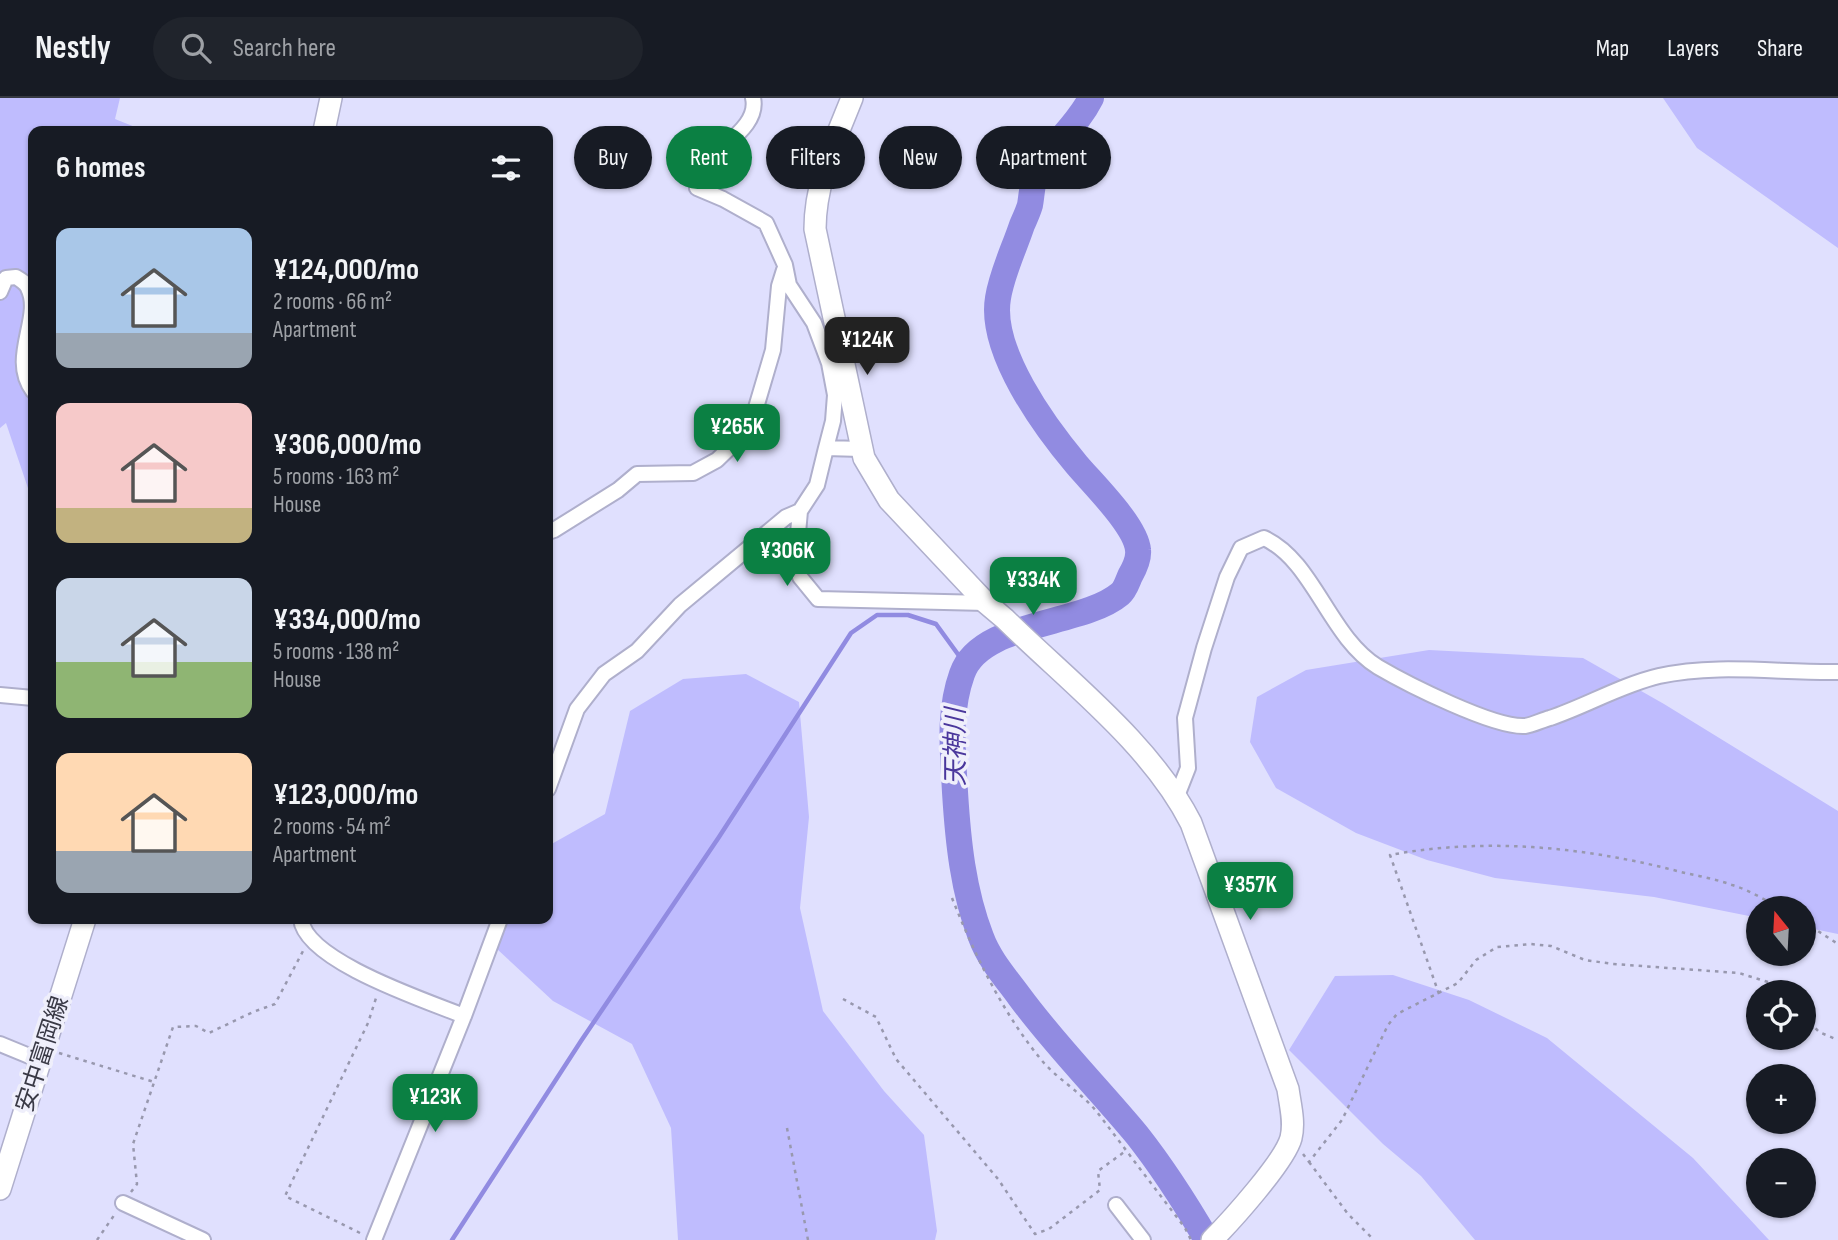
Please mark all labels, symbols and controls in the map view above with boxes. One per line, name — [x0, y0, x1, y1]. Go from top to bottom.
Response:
search box — [153, 17, 643, 80]
text: Nestly — [35, 28, 111, 68]
icon: search — [177, 29, 215, 67]
text: Search here — [233, 33, 336, 64]
text: Map — [1596, 34, 1629, 63]
text: Layers — [1667, 34, 1719, 63]
text: Share — [1757, 34, 1803, 63]
chip: Buy — [574, 126, 652, 189]
chip: Rent — [666, 126, 752, 189]
chip: Filters — [766, 126, 865, 189]
chip: New — [879, 126, 962, 189]
chip: Apartment — [976, 126, 1111, 189]
icon: filters — [487, 149, 525, 187]
text: 6 homes — [56, 150, 145, 186]
text: ¥124,000/mo — [273, 252, 419, 288]
icon: home — [112, 256, 196, 340]
text: 2 rooms · 66 m² — [273, 288, 392, 316]
text: Apartment — [273, 316, 357, 344]
pin: ¥124K — [818, 317, 916, 377]
text: ¥124K — [840, 326, 894, 354]
pin: ¥265K — [688, 404, 786, 464]
text: ¥265K — [710, 413, 764, 441]
text: ¥306,000/mo — [273, 427, 422, 463]
icon: home — [112, 431, 196, 515]
text: 5 rooms · 163 m² — [273, 463, 399, 491]
text: House — [273, 491, 321, 519]
pin: ¥306K — [738, 528, 836, 588]
text: ¥306K — [759, 537, 815, 565]
pin: ¥334K — [984, 558, 1082, 617]
text: ¥334K — [1006, 566, 1060, 594]
text: ¥334,000/mo — [273, 602, 421, 638]
icon: home — [112, 606, 196, 690]
text: 5 rooms · 138 m² — [273, 638, 399, 666]
text: House — [273, 666, 321, 694]
water label: 天神川 — [941, 705, 972, 786]
text: ¥123,000/mo — [273, 777, 418, 813]
icon: home — [112, 781, 196, 865]
text: 2 rooms · 54 m² — [273, 813, 391, 841]
text: Apartment — [273, 841, 357, 869]
pin: ¥357K — [1201, 862, 1299, 922]
text: ¥357K — [1223, 871, 1277, 899]
north arrow — [1746, 896, 1816, 966]
map controls — [1746, 896, 1816, 1218]
button: locate — [1746, 980, 1816, 1050]
street label: 安中富岡線 — [10, 993, 75, 1116]
button: + — [1746, 1064, 1816, 1134]
pin: ¥123K — [386, 1074, 484, 1134]
text: ¥123K — [409, 1083, 461, 1111]
button: − — [1746, 1148, 1816, 1218]

